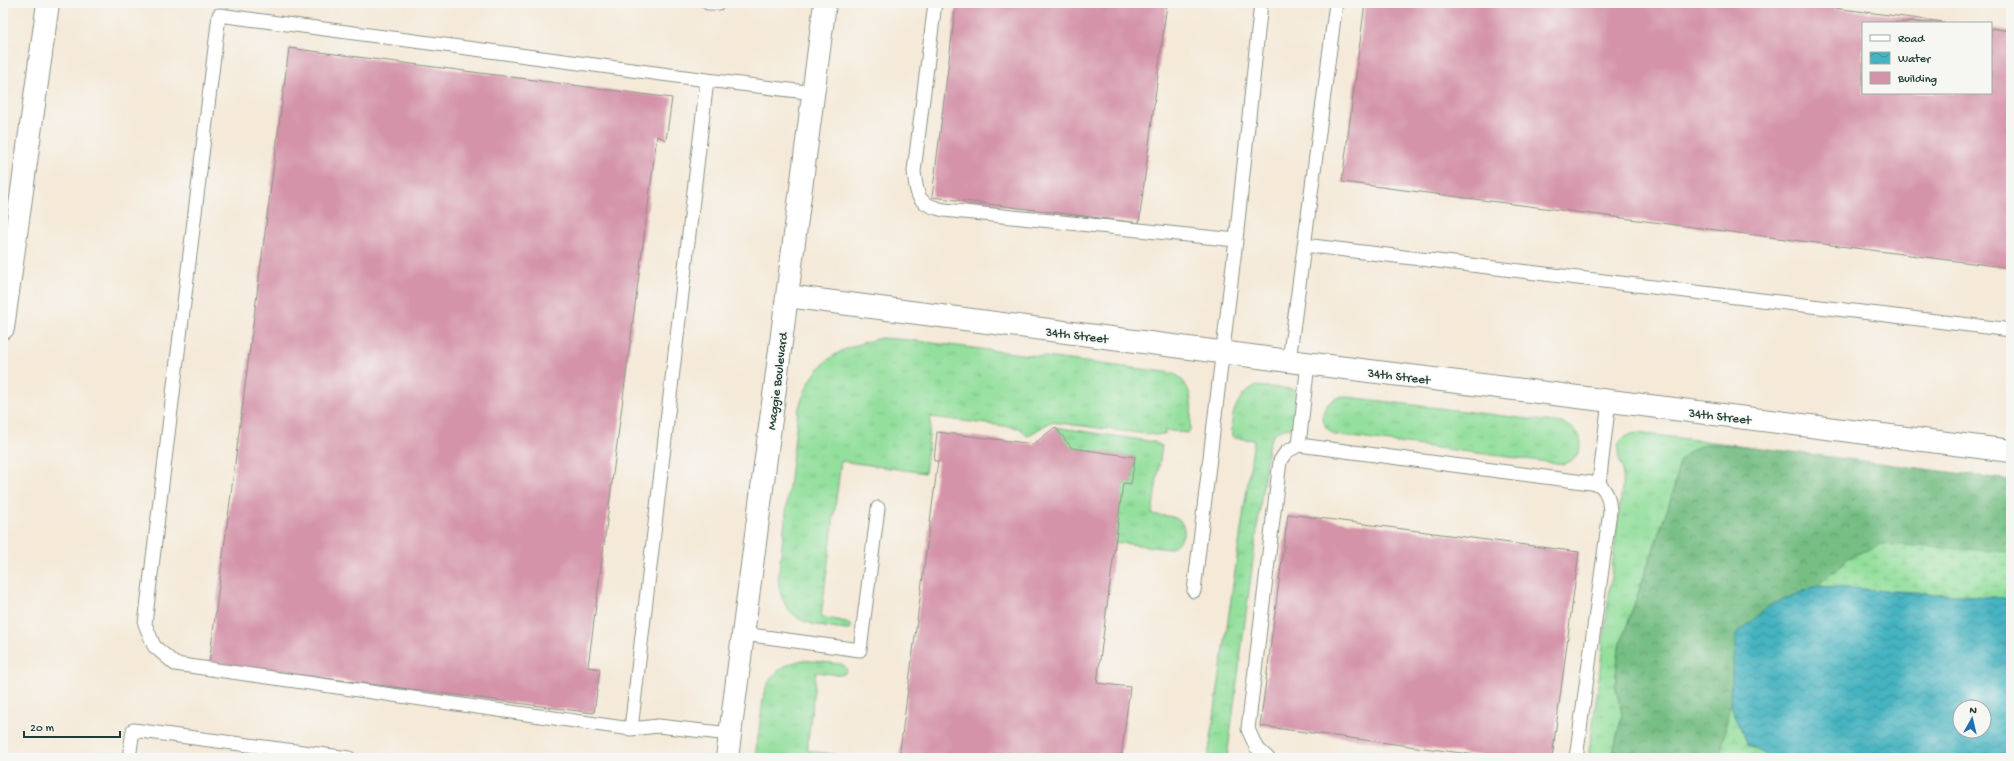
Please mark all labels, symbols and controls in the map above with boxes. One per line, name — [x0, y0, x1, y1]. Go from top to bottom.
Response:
legend — [1862, 22, 1992, 94]
text: Road — [1898, 33, 1925, 47]
text: Water — [1898, 53, 1932, 67]
text: Building — [1897, 73, 1937, 87]
street label: 34th Street — [1044, 325, 1111, 348]
street label: Maggie Boulevard — [765, 330, 792, 431]
street label: 34th Street — [1366, 366, 1433, 389]
street label: 34th Street — [1687, 406, 1754, 429]
north arrow — [1952, 699, 1992, 739]
text: N — [1969, 705, 1978, 718]
scale bar — [24, 713, 120, 739]
text: 20 m — [30, 722, 55, 736]

